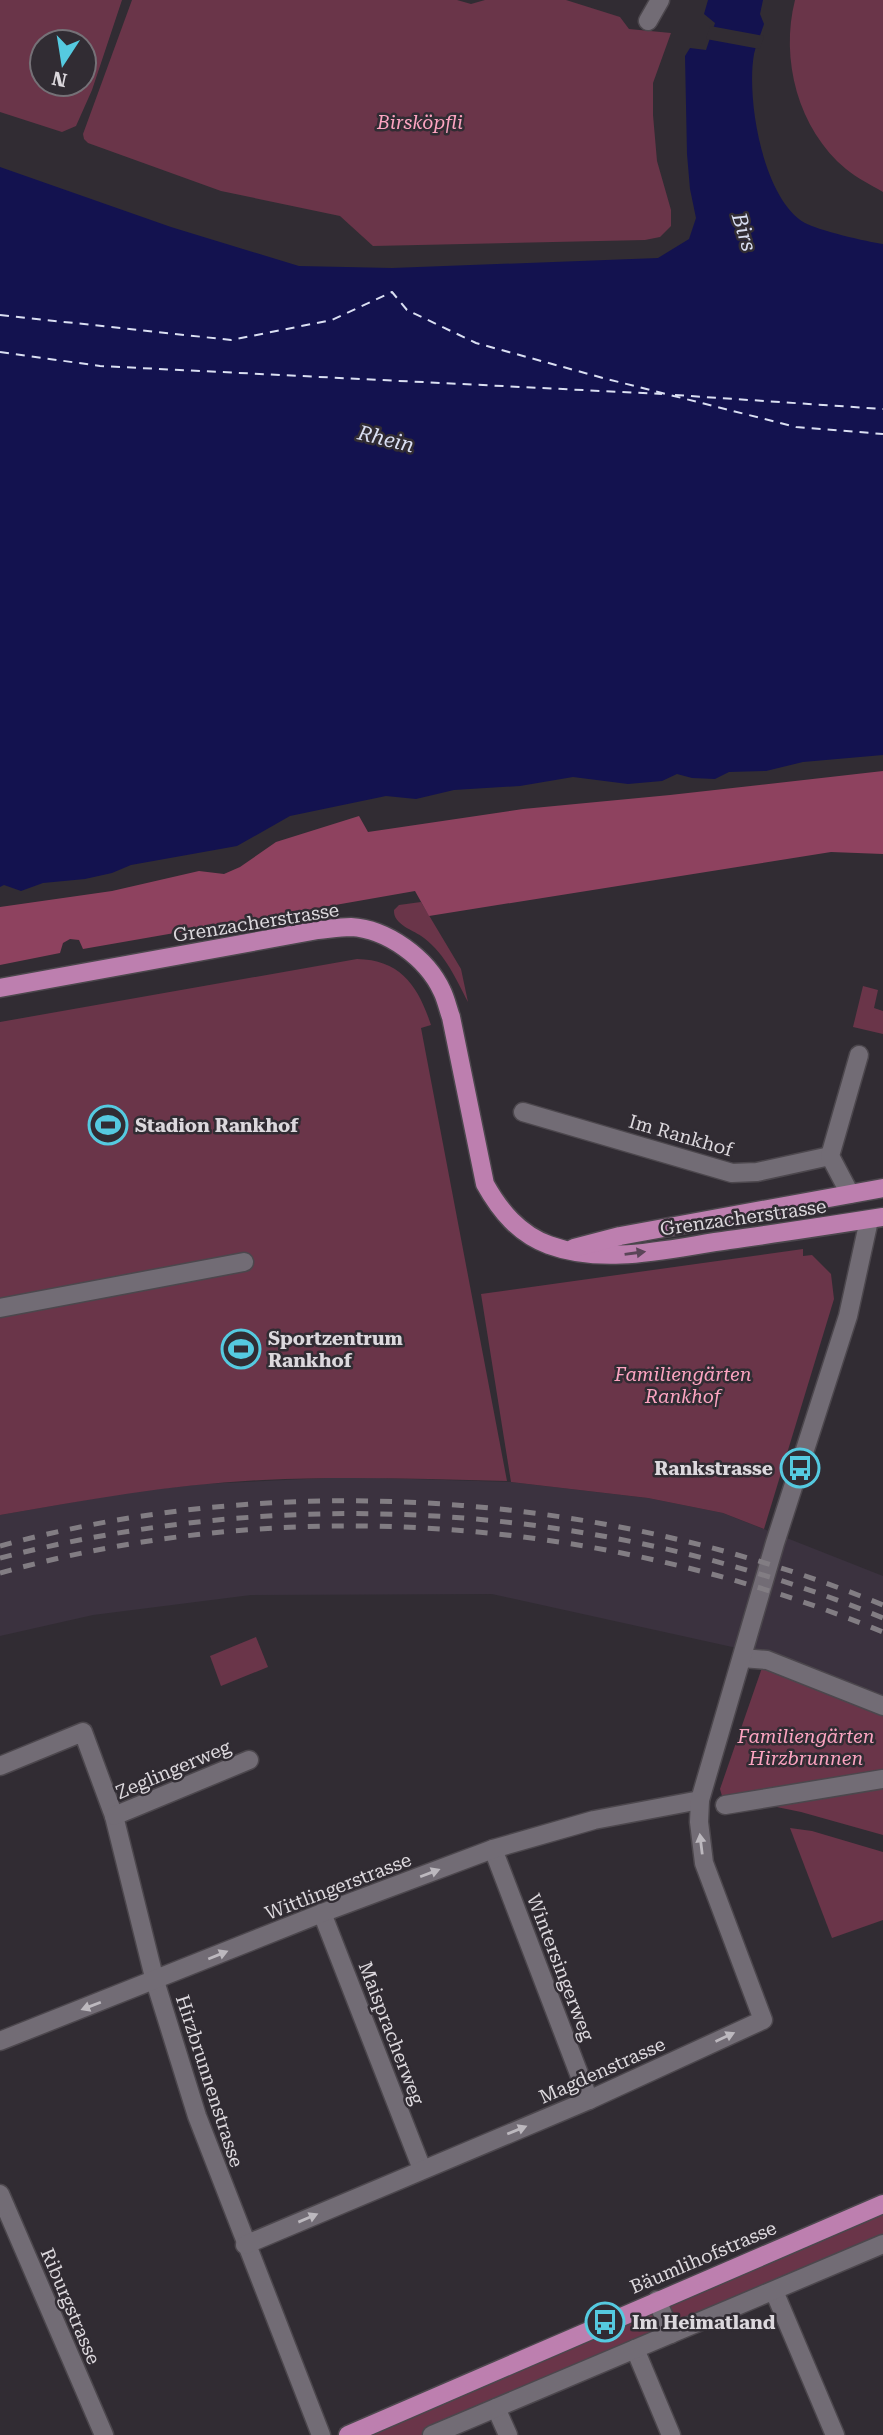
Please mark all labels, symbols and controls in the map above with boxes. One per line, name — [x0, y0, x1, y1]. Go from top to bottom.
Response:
north arrow — [28, 28, 98, 98]
text: N — [50, 66, 69, 92]
park label: Birsköpfli — [376, 111, 463, 134]
water label: Birs — [727, 209, 761, 254]
water label: Rhein — [354, 420, 417, 458]
street label: Grenzacherstrasse — [171, 898, 341, 947]
sports icon: Stadion Rankhof — [87, 1104, 129, 1146]
street label: Im Rankhof — [626, 1110, 736, 1161]
place label: Stadion Rankhof — [135, 1114, 299, 1137]
street label: Grenzacherstrasse — [658, 1194, 828, 1241]
one-way arrow — [624, 1248, 646, 1259]
place label: Sportzentrum Rankhof — [268, 1327, 404, 1372]
sports icon: Sportzentrum Rankhof — [220, 1328, 262, 1370]
park label: Familiengärten Rankhof — [614, 1363, 752, 1408]
bus stop icon: Rankstrasse — [779, 1447, 821, 1489]
place label: Rankstrasse — [654, 1457, 773, 1480]
park label: Familiengärten Hirzbrunnen — [737, 1725, 875, 1770]
street label: Zeglingerweg — [112, 1735, 234, 1804]
one-way arrow — [696, 1833, 707, 1855]
street label: Wittlingerstrasse — [262, 1848, 415, 1925]
one-way arrow — [419, 1867, 440, 1878]
street label: Wintersingerweg — [522, 1890, 599, 2044]
one-way arrow — [208, 1950, 229, 1961]
street label: Maispracherweg — [354, 1958, 429, 2108]
street label: Hirzbrunnenstrasse — [171, 1992, 248, 2170]
one-way arrow — [80, 2000, 101, 2011]
one-way arrow — [715, 2031, 735, 2043]
street label: Magdenstrasse — [536, 2032, 669, 2109]
one-way arrow — [507, 2124, 528, 2135]
one-way arrow — [298, 2212, 318, 2224]
street label: Bäumlihofstrasse — [626, 2216, 780, 2299]
street label: Riburgstrasse — [36, 2245, 105, 2368]
bus stop icon: Im Heimatland — [584, 2301, 626, 2343]
place label: Im Heimatland — [632, 2311, 776, 2334]

